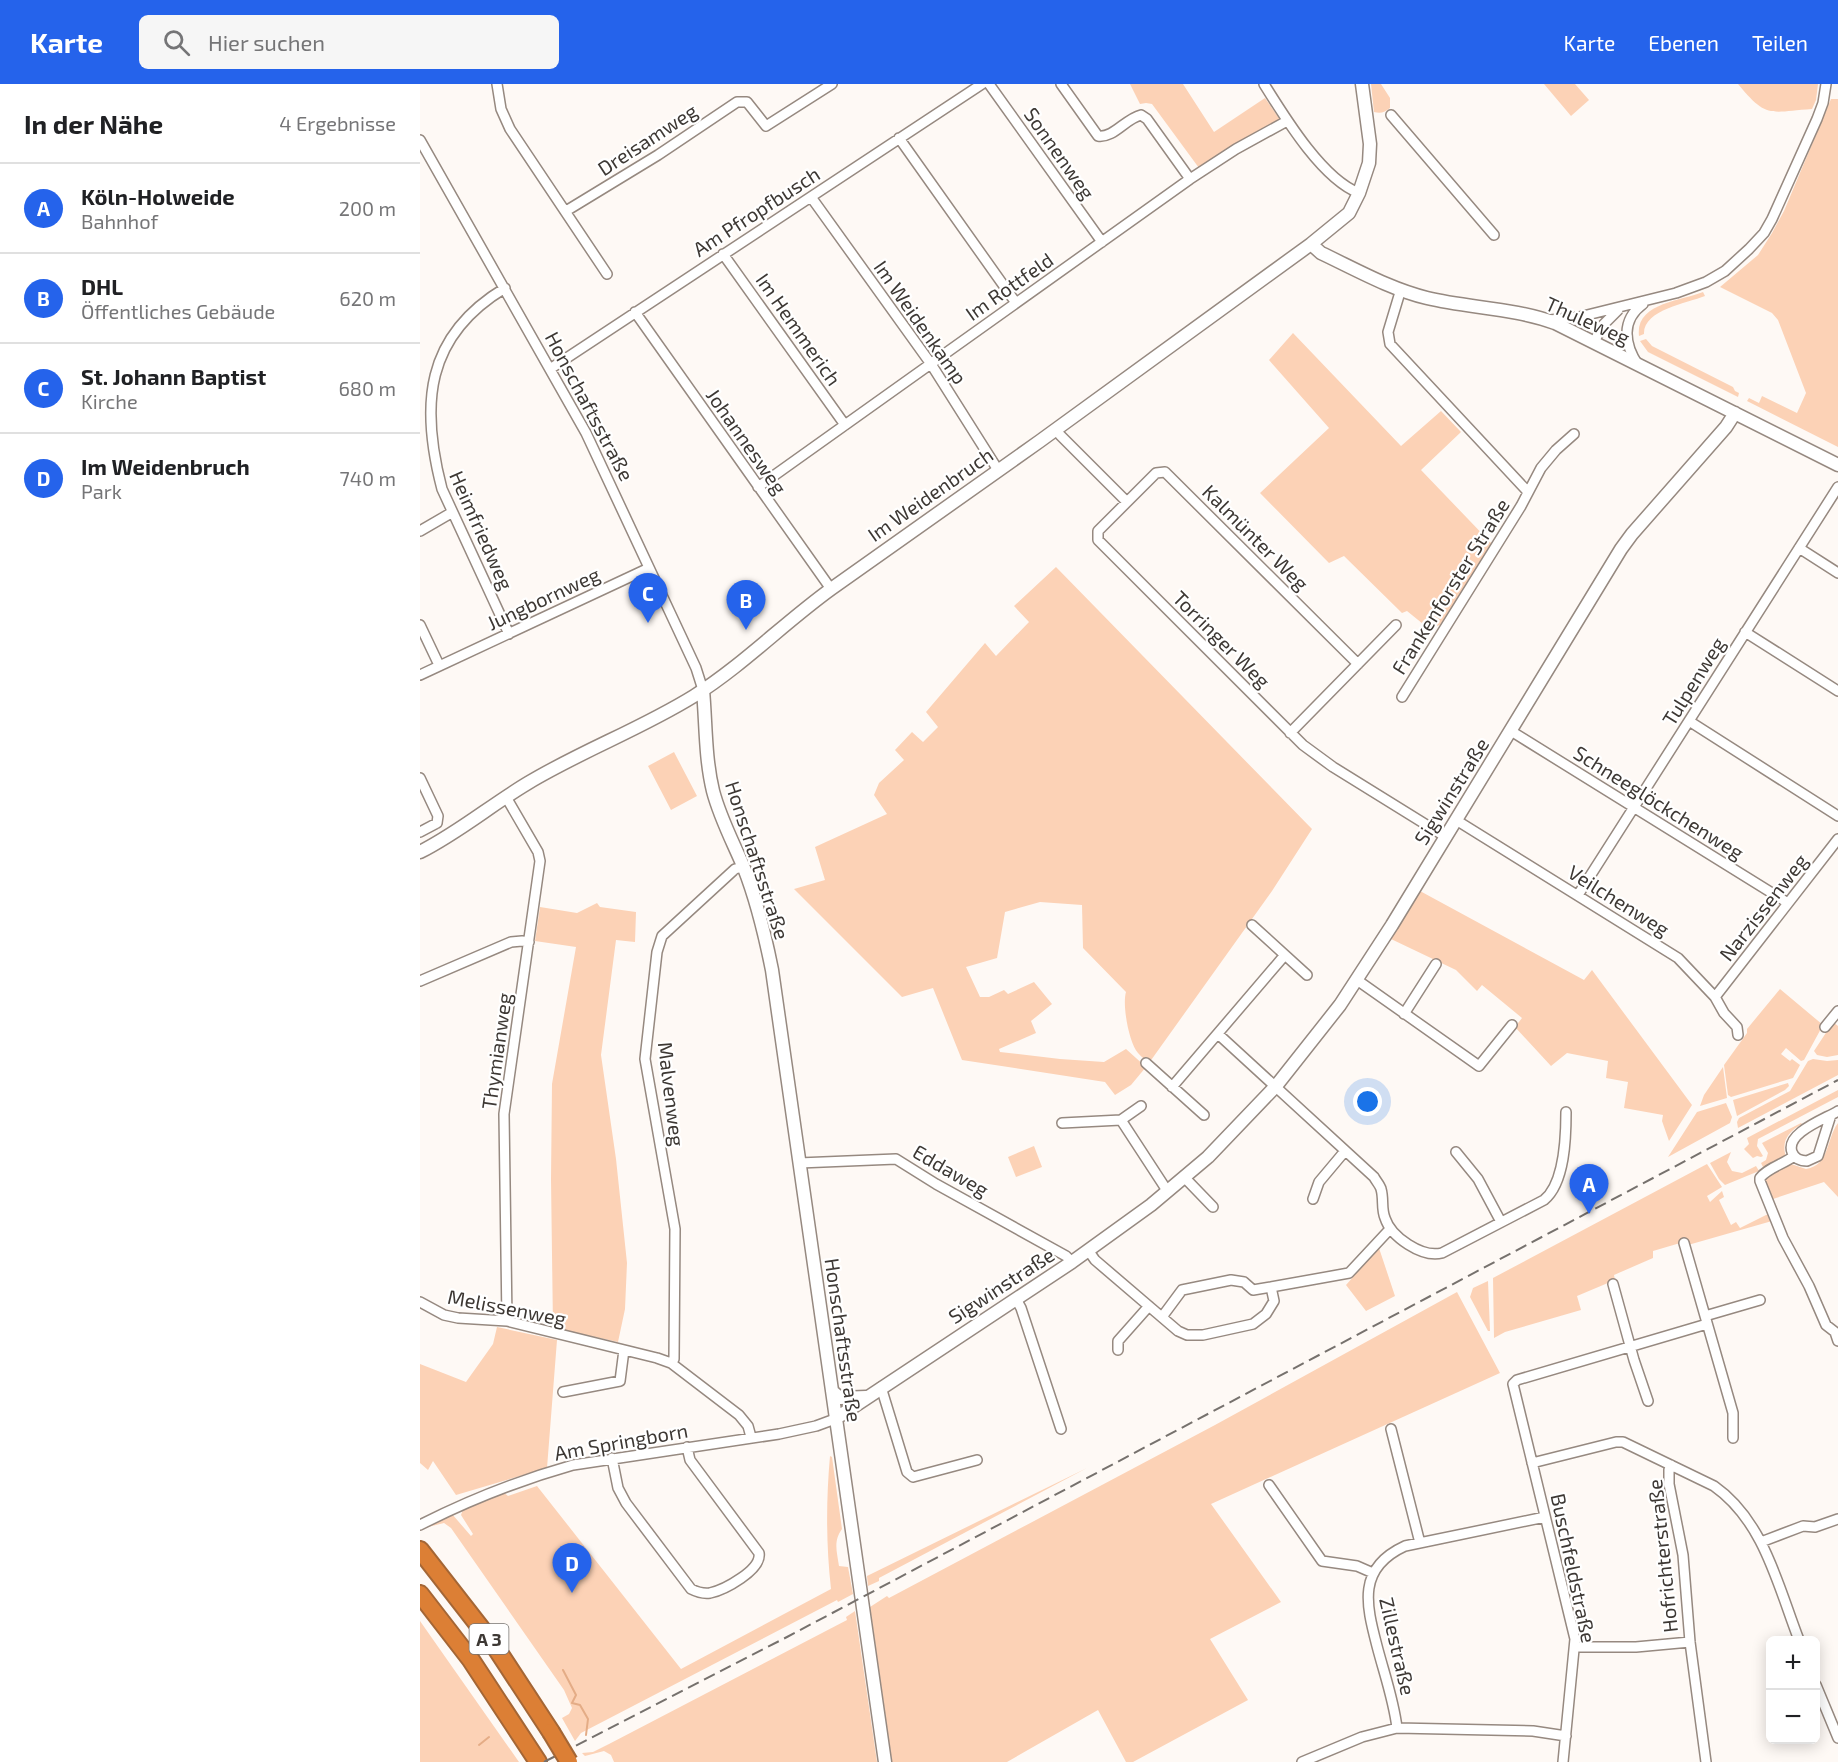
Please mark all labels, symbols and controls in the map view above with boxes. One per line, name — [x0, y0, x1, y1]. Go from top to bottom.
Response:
search box — [139, 15, 559, 69]
text: Karte — [30, 25, 103, 59]
icon: search — [160, 26, 193, 59]
text: Hier suchen — [208, 29, 325, 55]
text: Karte — [1564, 30, 1615, 55]
text: Ebenen — [1648, 30, 1719, 55]
text: Teilen — [1752, 30, 1808, 55]
street label: Dreisamweg — [593, 98, 701, 180]
street label: Sonnenweg — [1020, 102, 1100, 204]
text: In der Nähe — [24, 108, 163, 139]
text: 4 Ergebnisse — [279, 111, 396, 135]
street label: Am Pfropfbusch — [688, 161, 824, 261]
text: Köln-Holweide — [81, 183, 235, 209]
text: A — [37, 196, 50, 220]
text: 200 m — [339, 196, 396, 220]
text: Bahnhof — [81, 209, 158, 233]
street label: Im Rottfeld — [960, 247, 1058, 325]
street label: Im Weidenkamp — [869, 256, 973, 388]
street label: Im Hemmerich — [751, 268, 847, 390]
text: DHL — [81, 273, 123, 299]
text: B — [37, 286, 50, 310]
text: 620 m — [339, 286, 396, 310]
street label: Thuleweg — [1542, 291, 1634, 349]
text: Öffentliches Gebäude — [81, 299, 275, 323]
street label: Honschaftsstraße — [541, 327, 639, 485]
text: St. Johann Baptist — [81, 363, 266, 389]
text: C — [38, 376, 49, 400]
text: 680 m — [338, 376, 396, 400]
street label: Johannesweg — [702, 384, 792, 498]
text: Kirche — [81, 389, 138, 413]
street label: Im Weidenbruch — [863, 442, 997, 546]
text: Im Weidenbruch — [81, 453, 250, 479]
text: D — [37, 466, 50, 490]
text: 740 m — [339, 466, 396, 490]
street label: Heimfriedweg — [445, 467, 519, 593]
text: Park — [81, 479, 122, 503]
street label: Kalmünter Weg — [1198, 479, 1314, 595]
street label: Frankenforster Straße — [1386, 494, 1514, 678]
street label: Jungbornweg — [483, 561, 603, 635]
pin: C — [628, 574, 668, 623]
pin: B — [726, 580, 766, 630]
street label: Torringer Weg — [1168, 585, 1276, 693]
street label: Tulpenweg — [1656, 632, 1730, 730]
street label: Sigwinstraße — [1409, 733, 1493, 849]
street label: Schneeglöckchenweg — [1570, 740, 1748, 864]
street label: Honschaftsstraße — [721, 778, 795, 942]
street label: Narzissenweg — [1714, 849, 1812, 965]
street label: Veilchenweg — [1564, 859, 1674, 941]
street label: Thymianweg — [476, 991, 516, 1111]
street label: Malvenweg — [654, 1040, 690, 1148]
your location — [1353, 1087, 1382, 1116]
street label: Eddaweg — [909, 1139, 993, 1201]
pin: A — [1570, 1164, 1608, 1214]
street label: Sigwinstraße — [944, 1242, 1058, 1328]
street label: Honschaftsstraße — [821, 1256, 867, 1424]
street label: Melissenweg — [446, 1284, 568, 1330]
street label: Am Springborn — [552, 1417, 690, 1465]
street label: Hofrichterstraße — [1642, 1478, 1682, 1634]
street label: Buschfeldstraße — [1546, 1491, 1602, 1645]
pin: D — [552, 1544, 592, 1593]
street label: Zillestraße — [1375, 1595, 1421, 1697]
road number: A 3 — [470, 1624, 508, 1654]
map controls — [1766, 1636, 1820, 1744]
button: + — [1766, 1636, 1820, 1690]
button: − — [1766, 1690, 1820, 1744]

